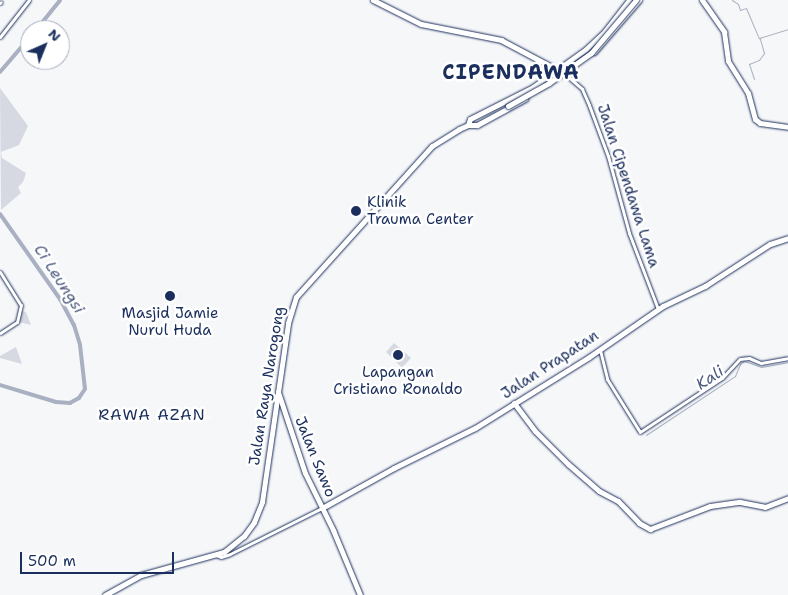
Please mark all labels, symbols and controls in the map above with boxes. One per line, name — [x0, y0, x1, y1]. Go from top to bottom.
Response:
north arrow — [20, 20, 70, 70]
text: N — [44, 25, 65, 45]
district label: CIPENDAWA — [441, 60, 581, 84]
street label: Jalan Cipendawa Lama — [593, 102, 663, 270]
place label: Klinik Trauma Center — [367, 193, 474, 228]
marker: Klinik Trauma Center — [349, 204, 363, 218]
water label: Ci Leungsi — [30, 241, 88, 317]
marker: Masjid Jamie Nurul Huda — [164, 290, 176, 302]
place label: Masjid Jamie Nurul Huda — [122, 304, 218, 339]
street label: Jalan Raya Narogong — [246, 305, 288, 467]
street label: Jalan Prapatan — [498, 327, 602, 403]
marker: Lapangan Cristiano Ronaldo — [392, 349, 404, 361]
water label: Kali — [692, 362, 728, 394]
place label: Lapangan Cristiano Ronaldo — [333, 363, 463, 398]
district label: RAWA AZAN — [97, 405, 207, 425]
street label: Jalan Sawo — [291, 414, 339, 500]
scale bar — [22, 542, 176, 574]
text: 500 m — [28, 551, 76, 571]

